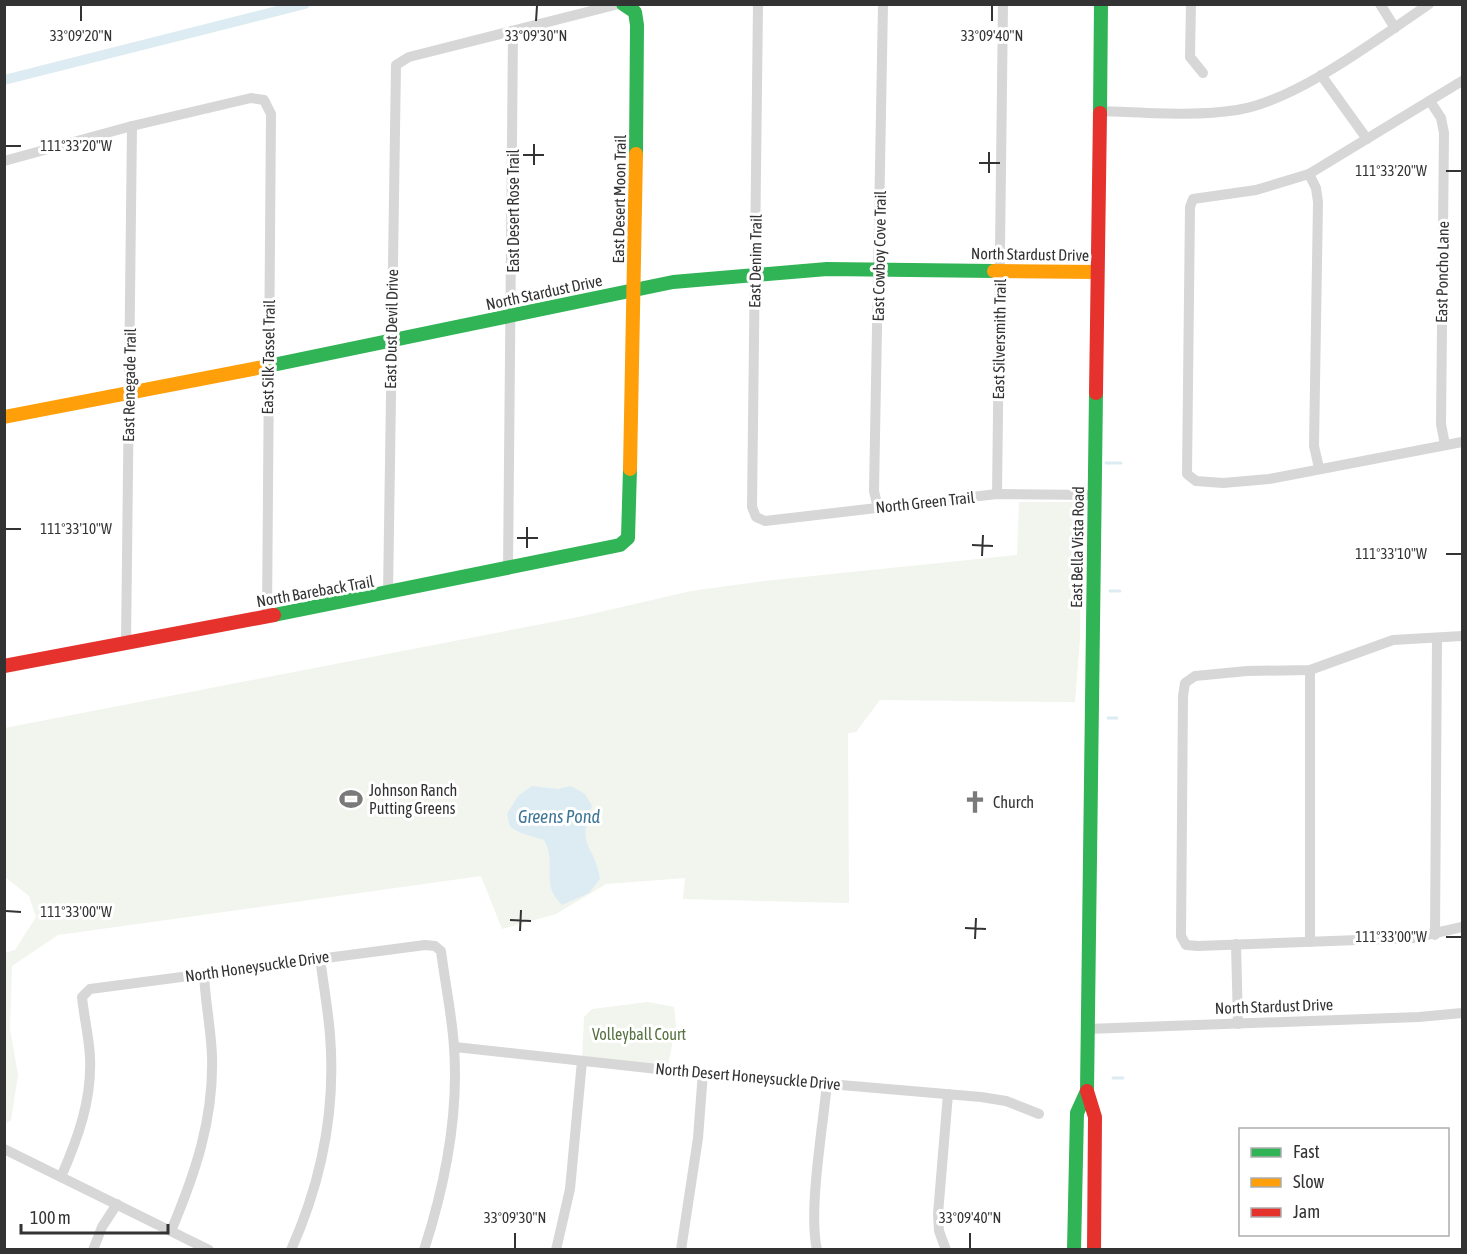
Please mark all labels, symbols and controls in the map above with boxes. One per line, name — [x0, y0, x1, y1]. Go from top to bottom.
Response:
text: 33°09'20"N — [50, 27, 112, 44]
text: 33°09'30"N — [505, 27, 567, 44]
text: 33°09'40"N — [961, 27, 1023, 44]
street label: East Desert Moon Trail — [609, 134, 629, 264]
text: 111°33'20"W — [40, 137, 112, 154]
street label: East Desert Rose Trail — [504, 148, 522, 273]
text: 111°33'20"W — [1355, 162, 1427, 179]
street label: East Cowboy Cove Trail — [869, 190, 890, 322]
street label: East Denim Trail — [745, 213, 765, 308]
street label: East Poncho Lane — [1432, 221, 1452, 323]
street label: North Stardust Drive — [971, 244, 1089, 264]
street label: East Dust Devil Drive — [381, 269, 401, 389]
street label: North Stardust Drive — [484, 271, 604, 313]
street label: East Silversmith Trail — [989, 278, 1009, 400]
street label: East Silk Tassel Trail — [258, 299, 278, 415]
street label: East Renegade Trail — [119, 327, 140, 442]
street label: East Bella Vista Road — [1067, 486, 1087, 608]
street label: North Green Trail — [875, 488, 976, 516]
text: 111°33'10"W — [40, 520, 112, 537]
text: 111°33'10"W — [1355, 545, 1427, 562]
street label: North Bareback Trail — [255, 572, 376, 610]
place label: Johnson Ranch Putting Greens — [369, 781, 457, 818]
sports icon: Johnson Ranch Putting Greens — [338, 786, 364, 812]
church icon: Church — [962, 789, 988, 815]
place label: Church — [993, 793, 1034, 811]
water label: Greens Pond — [518, 806, 601, 827]
text: 111°33'00"W — [40, 903, 112, 920]
text: 111°33'00"W — [1355, 928, 1427, 945]
street label: North Honeysuckle Drive — [184, 947, 330, 986]
street label: North Stardust Drive — [1215, 995, 1333, 1017]
park label: Volleyball Court — [592, 1025, 686, 1044]
street label: North Desert Honeysuckle Drive — [655, 1059, 841, 1094]
legend — [1239, 1128, 1449, 1236]
text: Fast — [1293, 1141, 1320, 1162]
text: Slow — [1293, 1171, 1324, 1192]
scale bar — [21, 1197, 168, 1235]
text: Jam — [1293, 1201, 1320, 1222]
text: 100 m — [30, 1207, 71, 1228]
text: 33°09'30"N — [484, 1209, 546, 1226]
text: 33°09'40"N — [939, 1209, 1001, 1226]

